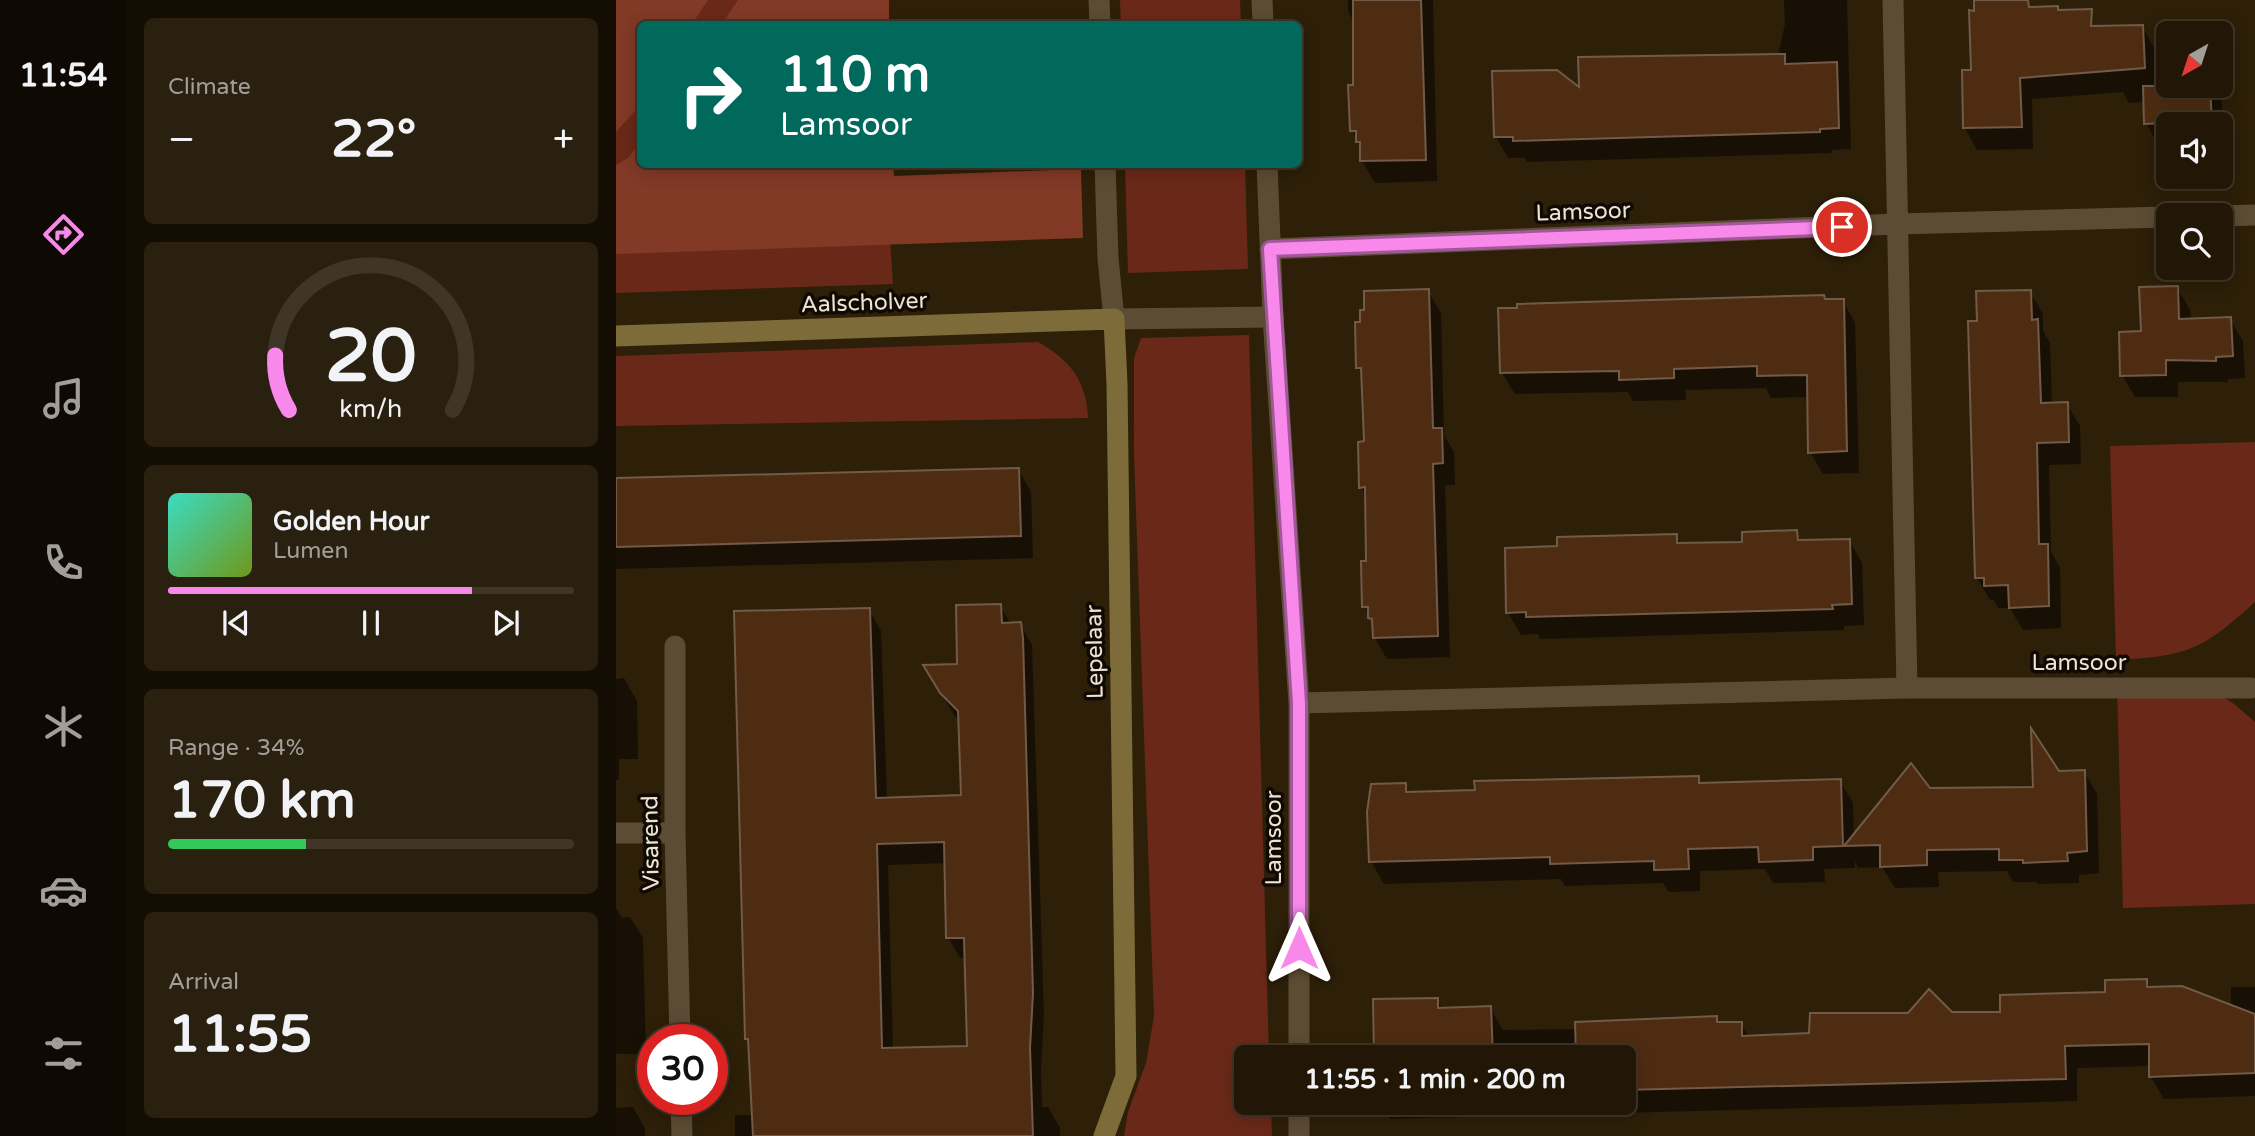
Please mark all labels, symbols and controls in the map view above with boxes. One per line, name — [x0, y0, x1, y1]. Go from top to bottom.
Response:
north arrow — [2156, 21, 2233, 98]
map controls — [2156, 21, 2233, 280]
text: 110 m — [780, 46, 930, 105]
icon: right — [665, 49, 756, 140]
text: 11:54 — [19, 57, 107, 95]
text: Climate — [168, 73, 251, 101]
text: Lamsoor — [780, 106, 912, 144]
text: 22° — [331, 108, 416, 171]
button: sound — [2156, 112, 2233, 189]
text: − — [168, 117, 195, 163]
text: + — [553, 117, 574, 163]
street label: Lamsoor — [1535, 196, 1631, 228]
pin — [1812, 197, 1872, 257]
button: search — [2156, 203, 2233, 280]
icon: arrive — [1823, 208, 1861, 246]
icon: directions — [39, 210, 88, 259]
street label: Aalscholver — [800, 287, 928, 319]
text: 20 — [325, 314, 417, 402]
icon: music — [39, 374, 88, 423]
text: km/h — [340, 394, 402, 424]
text: Golden Hour — [273, 506, 430, 537]
text: Lumen — [273, 537, 348, 565]
icon: phone — [39, 538, 88, 587]
icon: previous — [217, 604, 255, 642]
icon: pause — [352, 604, 390, 642]
icon: next — [487, 604, 525, 642]
street label: Lepelaar — [1080, 604, 1110, 699]
street label: Lamsoor — [2031, 649, 2127, 677]
icon: climate — [39, 702, 88, 751]
text: Range · 34% — [168, 734, 304, 762]
text: 170 km — [168, 769, 356, 832]
street label: Lamsoor — [1260, 790, 1288, 886]
street label: Visarend — [636, 795, 666, 891]
icon: car — [39, 866, 88, 915]
position arrow — [1262, 911, 1336, 985]
text: Arrival — [168, 968, 239, 996]
text: 11:55 — [168, 1003, 312, 1066]
speed limit sign: 30 — [637, 1024, 728, 1115]
icon: filters — [39, 1029, 88, 1078]
text: 11:55 · 1 min · 200 m — [1304, 1064, 1566, 1095]

